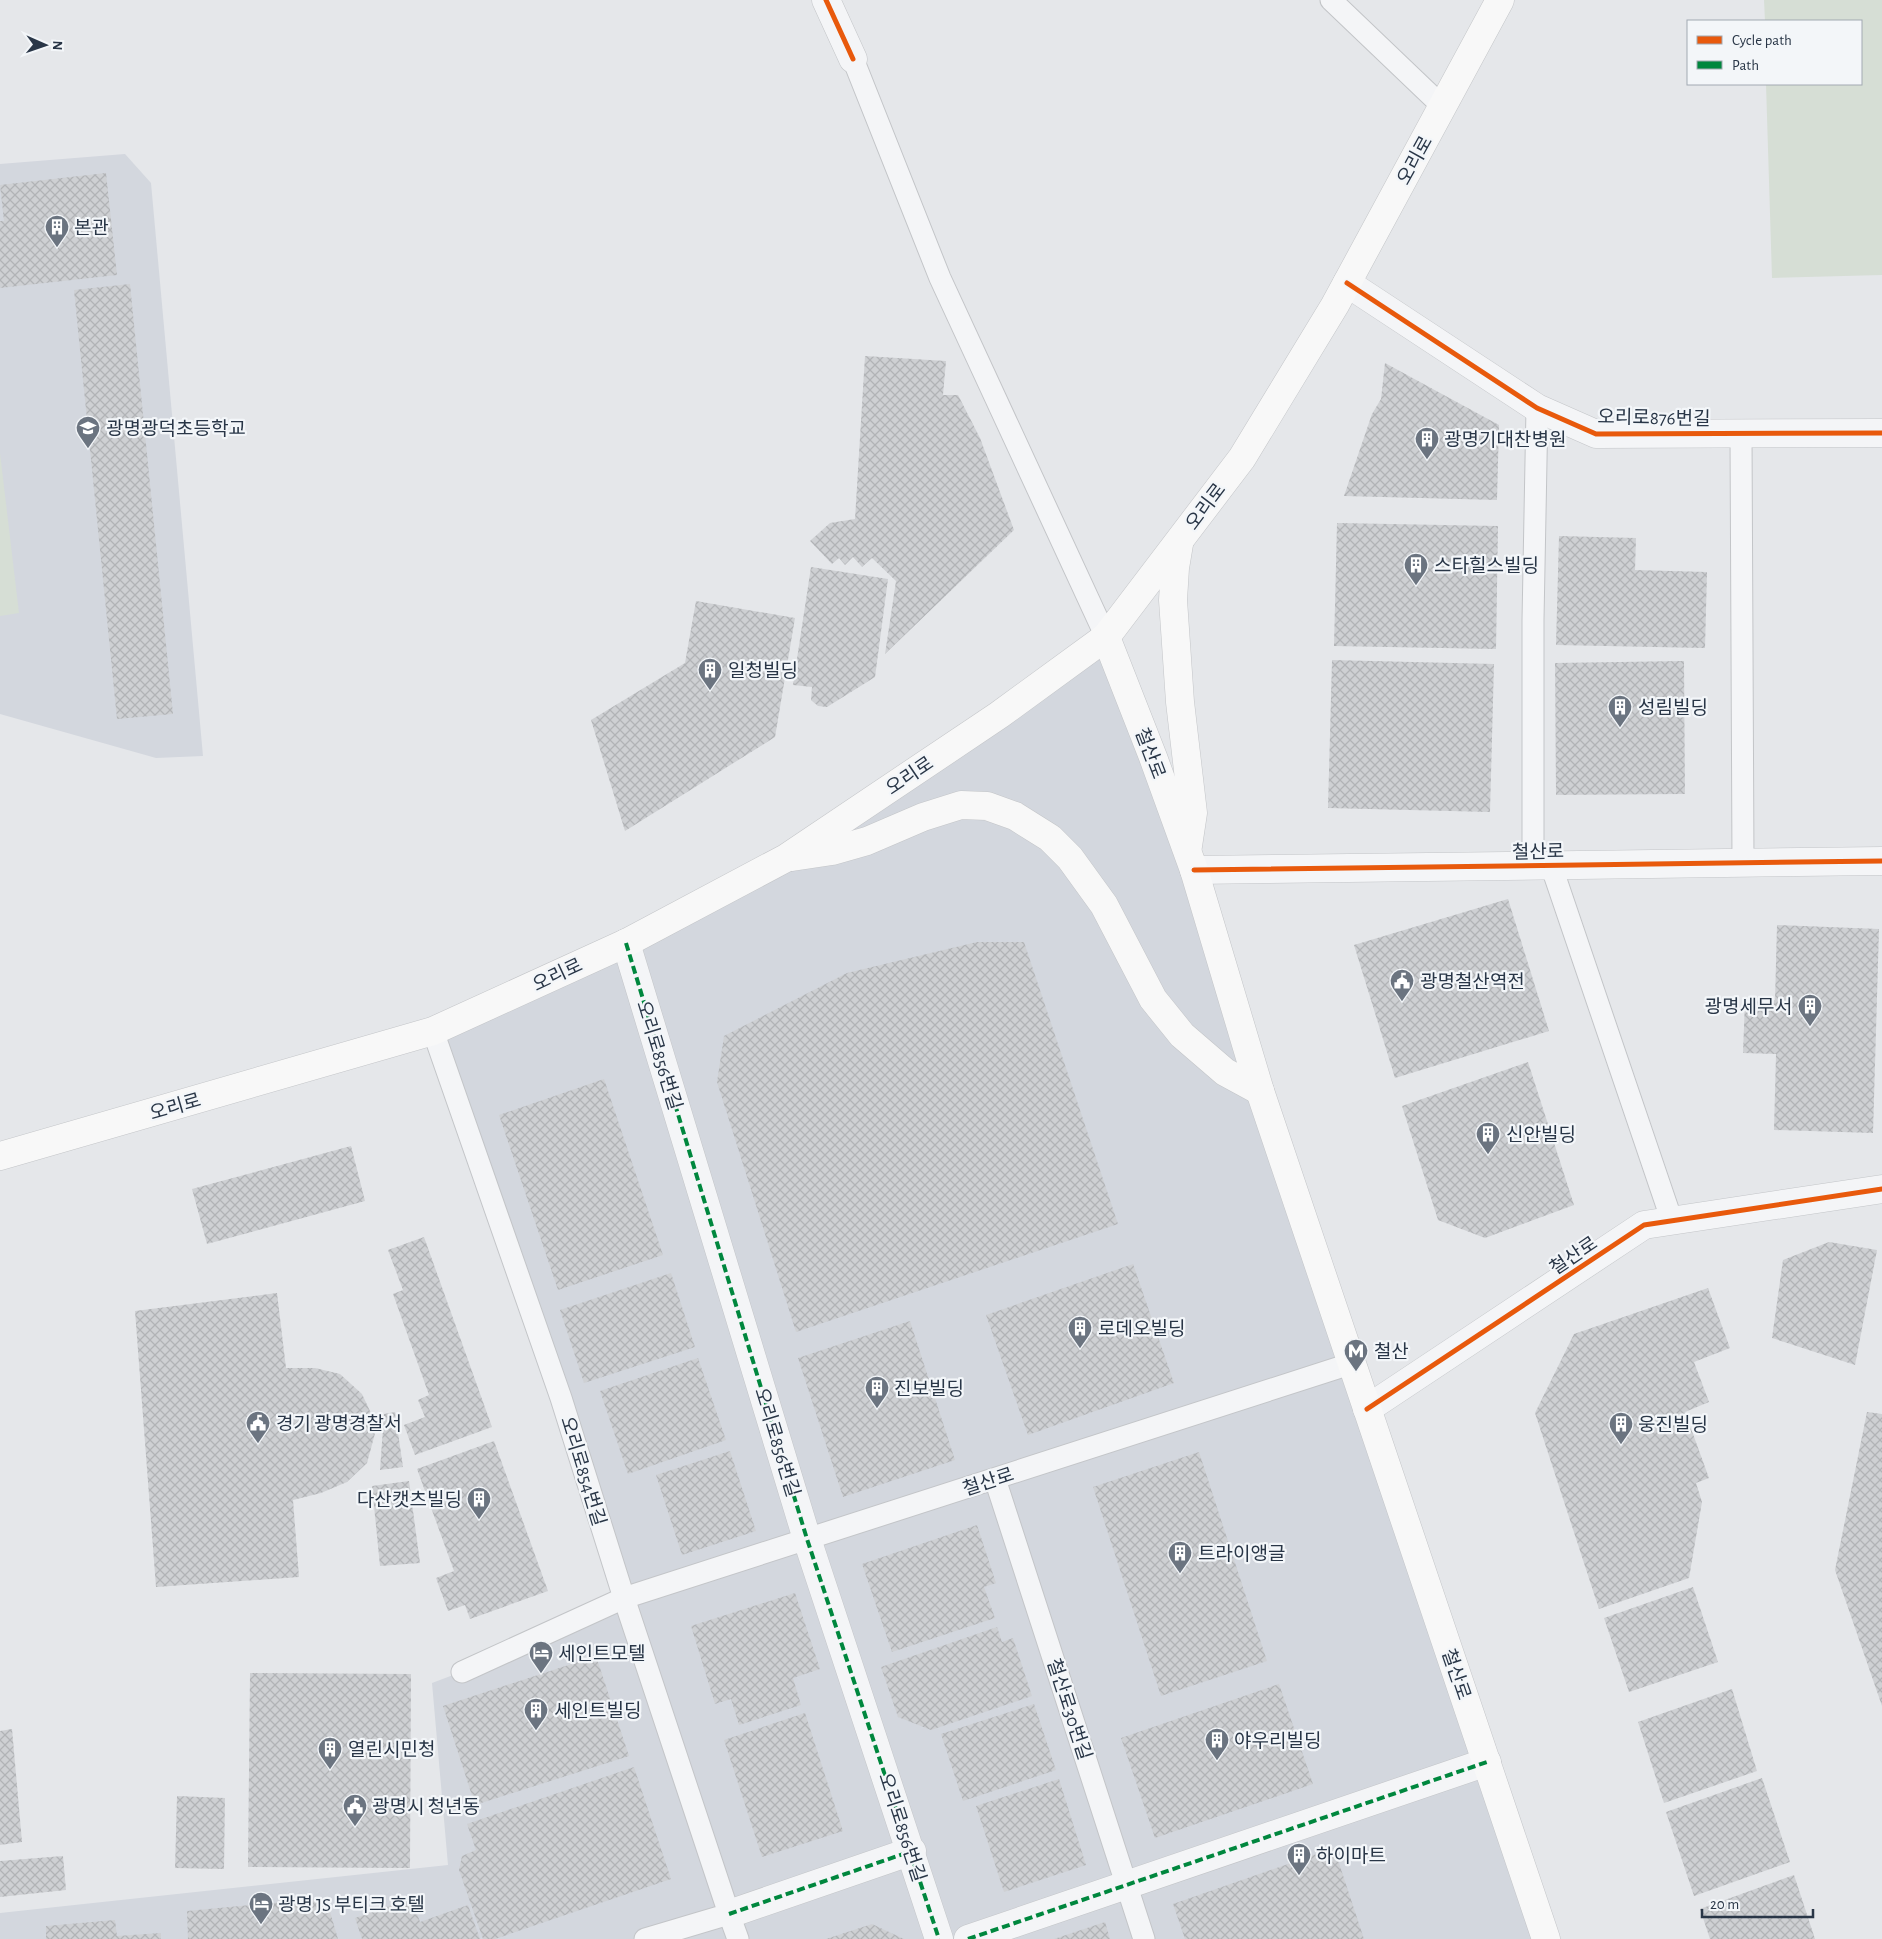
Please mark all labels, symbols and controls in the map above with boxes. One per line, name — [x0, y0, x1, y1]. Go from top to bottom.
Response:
north arrow — [20, 20, 70, 70]
legend — [1687, 20, 1862, 85]
text: Cycle path — [1732, 33, 1792, 48]
text: N — [50, 40, 64, 51]
text: Path — [1732, 58, 1759, 73]
street label: 오리로 — [1393, 133, 1436, 188]
building icon: 본관 — [44, 214, 70, 248]
place label: 본관 — [74, 218, 109, 238]
street label: 오리로876번길 — [1597, 407, 1711, 429]
school or university icon: 광명광덕초등학교 — [75, 415, 101, 449]
place label: 광명광덕초등학교 — [106, 419, 246, 439]
building icon: 광명기대찬병원 — [1414, 426, 1440, 460]
place label: 광명기대찬병원 — [1444, 430, 1566, 450]
street label: 오리로 — [1182, 480, 1230, 534]
building icon: 스타힐스빌딩 — [1403, 552, 1429, 586]
place label: 스타힐스빌딩 — [1434, 556, 1539, 576]
building icon: 일청빌딩 — [697, 657, 723, 691]
place label: 일청빌딩 — [728, 661, 798, 681]
building icon: 성림빌딩 — [1607, 694, 1633, 728]
place label: 성림빌딩 — [1638, 698, 1708, 718]
street label: 철산로 — [1131, 725, 1169, 781]
street label: 오리로 — [882, 753, 937, 799]
street label: 철산로 — [1512, 842, 1564, 862]
street label: 오리로 — [529, 955, 585, 995]
public building icon: 광명철산역전 — [1389, 968, 1415, 1002]
place label: 광명철산역전 — [1420, 972, 1525, 992]
building icon: 광명세무서 — [1797, 993, 1823, 1027]
place label: 광명세무서 — [1705, 997, 1792, 1017]
street label: 오리로856번길 — [633, 998, 685, 1112]
street label: 오리로 — [147, 1090, 203, 1124]
building icon: 신안빌딩 — [1475, 1121, 1501, 1155]
place label: 신안빌딩 — [1506, 1125, 1576, 1145]
street label: 철산로 — [1546, 1233, 1601, 1279]
building icon: 로데오빌딩 — [1067, 1315, 1093, 1349]
place label: 로데오빌딩 — [1098, 1319, 1185, 1339]
metro station icon: 철산 — [1343, 1338, 1369, 1372]
place label: 철산 — [1374, 1342, 1409, 1362]
building icon: 진보빌딩 — [864, 1375, 890, 1409]
place label: 진보빌딩 — [894, 1379, 964, 1399]
street label: 오리로856번길 — [751, 1385, 803, 1499]
public building icon: 경기 광명경찰서 — [245, 1410, 271, 1444]
building icon: 웅진빌딩 — [1608, 1411, 1634, 1445]
place label: 경기 광명경찰서 — [276, 1414, 402, 1434]
street label: 오리로854번길 — [557, 1414, 609, 1528]
place label: 웅진빌딩 — [1638, 1415, 1708, 1435]
street label: 철산로 — [960, 1464, 1016, 1500]
building icon: 다산캣츠빌딩 — [466, 1486, 492, 1520]
place label: 다산캣츠빌딩 — [357, 1490, 462, 1510]
building icon: 트라이앵글 — [1167, 1540, 1193, 1574]
place label: 트라이앵글 — [1198, 1544, 1285, 1564]
hotel icon: 세인트모텔 — [528, 1640, 554, 1674]
place label: 세인트모텔 — [558, 1644, 645, 1664]
street label: 철산로 — [1438, 1646, 1474, 1702]
street label: 철산로30번길 — [1043, 1656, 1095, 1762]
building icon: 세인트빌딩 — [523, 1697, 549, 1731]
place label: 세인트빌딩 — [554, 1701, 641, 1721]
building icon: 야우리빌딩 — [1204, 1727, 1230, 1761]
place label: 야우리빌딩 — [1234, 1731, 1321, 1751]
building icon: 열린시민청 — [317, 1736, 343, 1770]
place label: 열린시민청 — [348, 1740, 435, 1760]
street label: 오리로856번길 — [875, 1770, 929, 1884]
public building icon: 광명시 청년동 — [342, 1793, 368, 1827]
place label: 광명시 청년동 — [372, 1797, 480, 1817]
building icon: 하이마트 — [1286, 1842, 1312, 1876]
place label: 하이마트 — [1316, 1846, 1386, 1866]
scale bar — [1702, 1886, 1813, 1918]
hotel icon: 광명 JS 부티크 호텔 — [248, 1891, 274, 1925]
place label: 광명 JS 부티크 호텔 — [278, 1895, 425, 1915]
text: 20 m — [1710, 1897, 1739, 1912]

